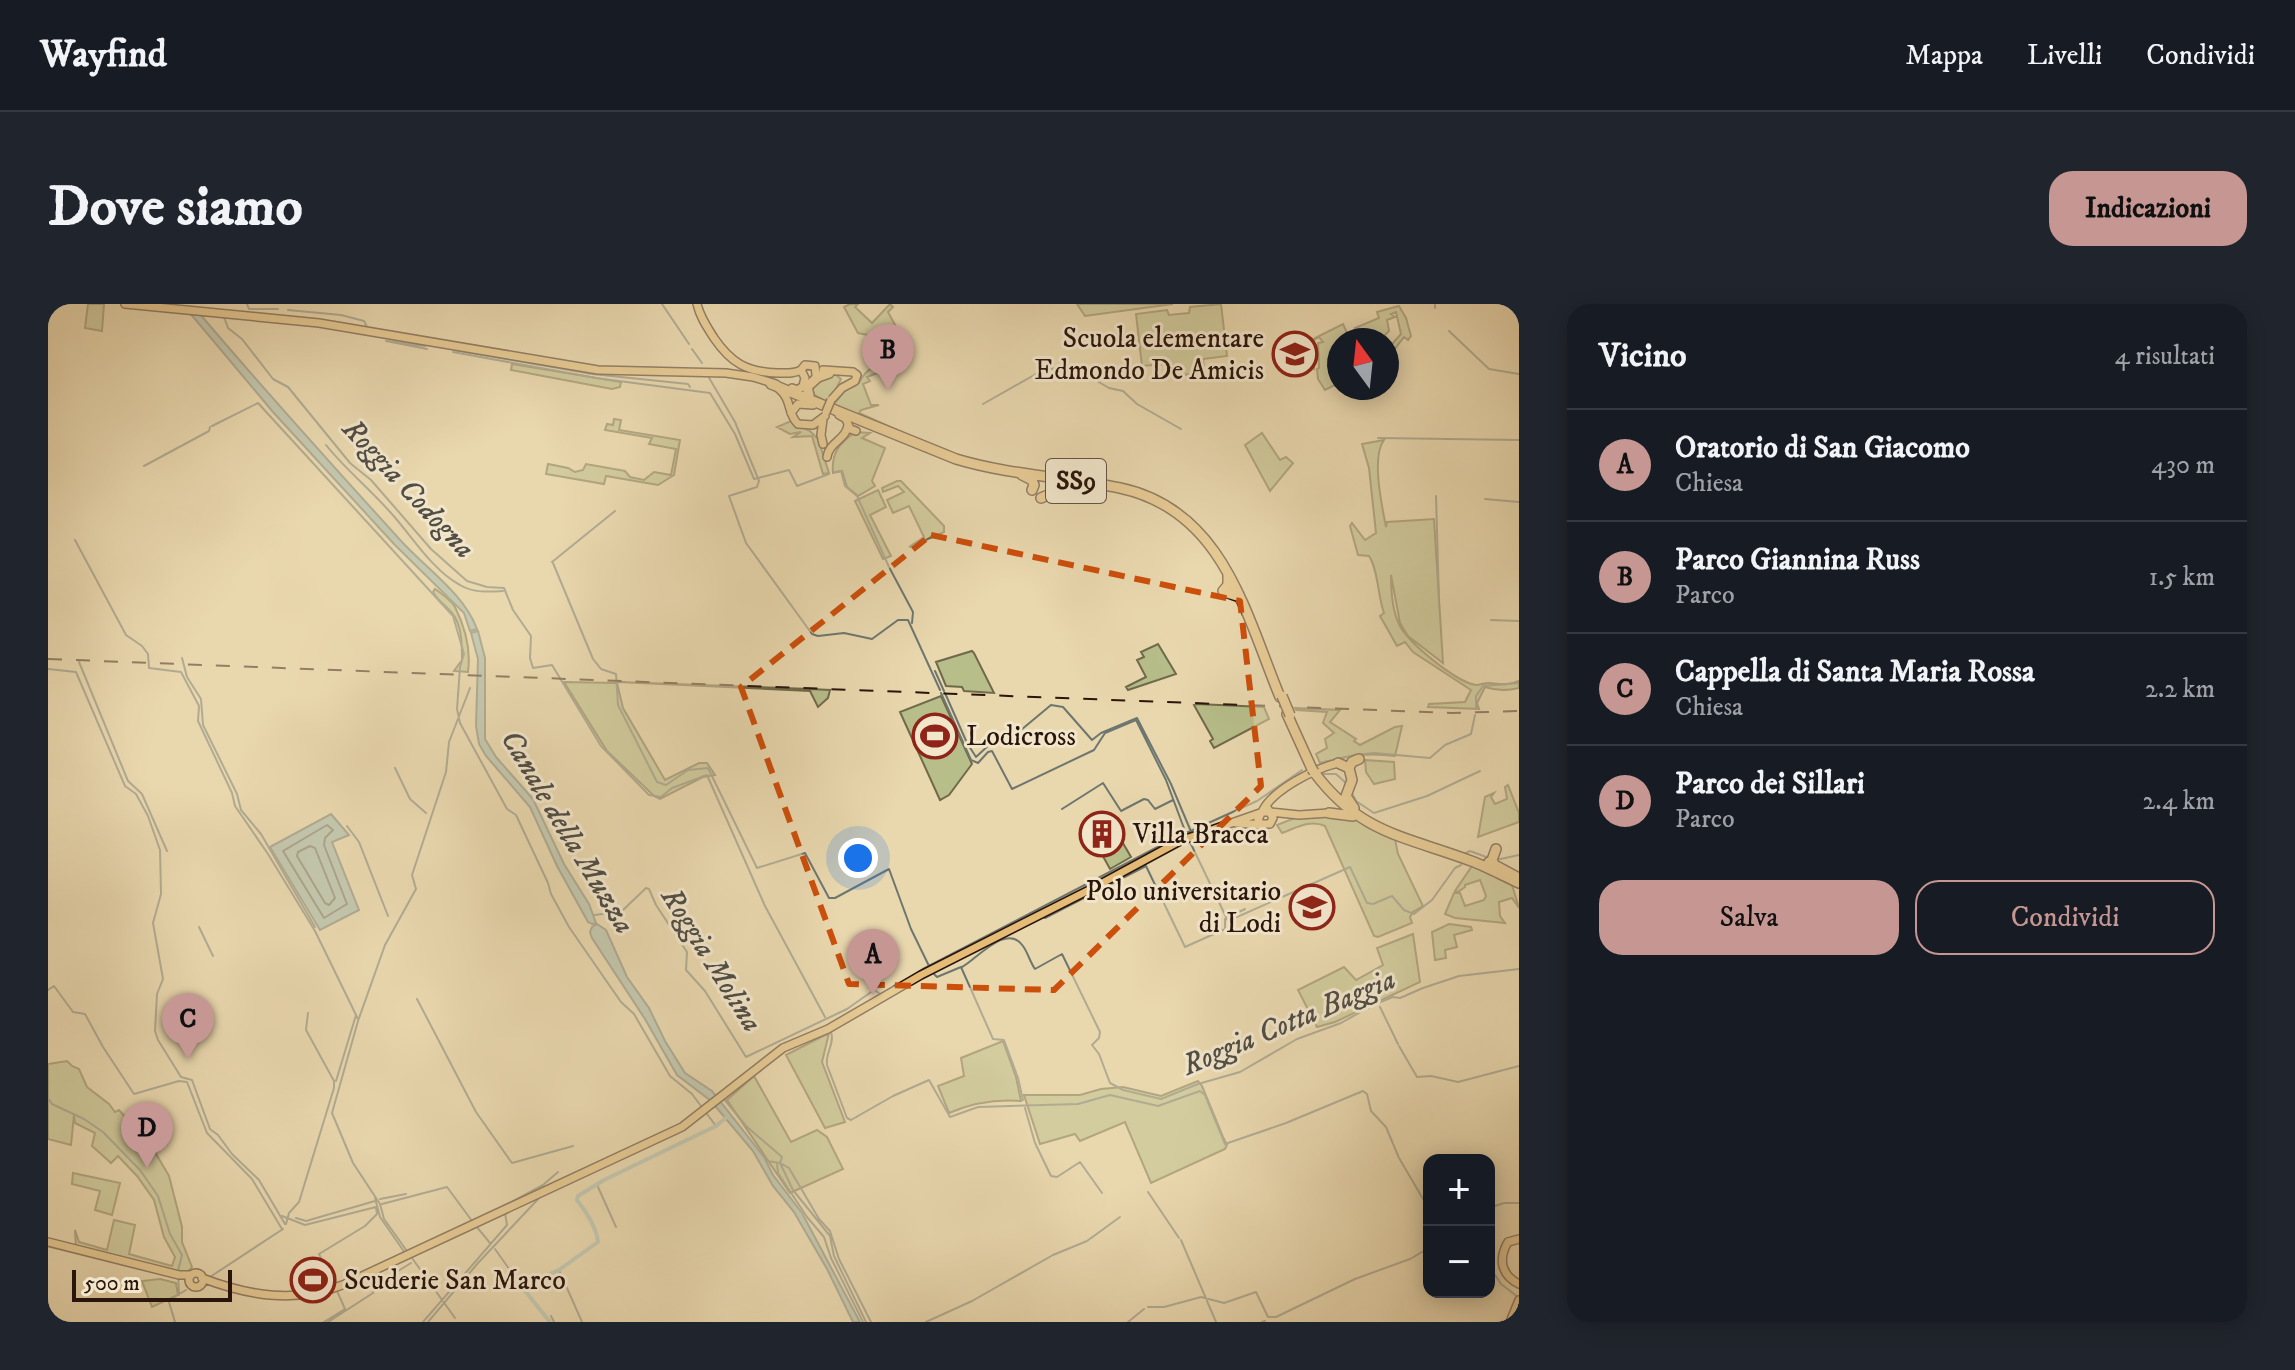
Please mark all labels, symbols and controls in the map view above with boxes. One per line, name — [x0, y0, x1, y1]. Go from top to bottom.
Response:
text: Wayfind — [40, 31, 167, 79]
text: Mappa — [1906, 38, 1983, 73]
text: Livelli — [2027, 38, 2102, 73]
text: Condividi — [2146, 38, 2255, 73]
button: Indicazioni — [2049, 171, 2247, 246]
text: Dove siamo — [48, 173, 303, 243]
place label: Scuola elementare Edmondo De Amicis — [1034, 321, 1264, 388]
pin: B — [862, 324, 914, 390]
north arrow — [1327, 328, 1399, 400]
school or university icon: Scuola elementare Edmondo De Amicis — [1271, 330, 1319, 378]
text: Vicino — [1599, 335, 1687, 377]
text: 4 risultati — [2115, 340, 2215, 373]
water label: Roggia Codogna — [333, 411, 482, 567]
text: Oratorio di San Giacomo — [1675, 430, 1970, 467]
text: A — [1617, 449, 1633, 482]
text: 430 m — [2151, 449, 2215, 482]
road number: SS9 — [1046, 459, 1106, 503]
text: Chiesa — [1675, 467, 1743, 500]
text: Parco Giannina Russ — [1675, 542, 1920, 579]
text: B — [1617, 561, 1633, 594]
text: 1.5 km — [2149, 561, 2215, 594]
text: Parco — [1675, 579, 1735, 612]
text: Cappella di Santa Maria Rossa — [1675, 654, 2035, 691]
text: C — [1616, 673, 1634, 706]
text: 2.2 km — [2145, 673, 2215, 706]
text: Chiesa — [1675, 691, 1743, 724]
sports icon: Lodicross — [911, 712, 959, 760]
place label: Lodicross — [966, 719, 1076, 754]
water label: Canale della Muzza — [492, 723, 642, 941]
text: Parco dei Sillari — [1675, 766, 1865, 803]
text: D — [1615, 785, 1635, 818]
text: 2.4 km — [2142, 785, 2215, 818]
text: Parco — [1675, 803, 1735, 836]
building icon: Villa Bracca — [1078, 810, 1126, 858]
place label: Villa Bracca — [1132, 817, 1268, 852]
your location — [838, 838, 878, 878]
place label: Polo universitario di Lodi — [1086, 874, 1281, 941]
water label: Roggia Molina — [652, 880, 770, 1039]
button: Salva — [1599, 880, 1899, 955]
button: Condividi — [1915, 880, 2215, 955]
school or university icon: Polo universitario di Lodi — [1288, 883, 1336, 931]
pin: A — [847, 929, 899, 995]
water label: Roggia Cotta Baggia — [1176, 961, 1401, 1085]
pin: C — [162, 993, 214, 1059]
pin: D — [121, 1102, 173, 1168]
map controls — [1423, 1154, 1495, 1298]
button: + — [1423, 1154, 1495, 1226]
button: − — [1423, 1226, 1495, 1298]
sports icon: Scuderie San Marco — [289, 1256, 337, 1304]
place label: Scuderie San Marco — [344, 1263, 566, 1298]
scale bar — [72, 1266, 232, 1302]
text: 500 m — [84, 1270, 140, 1297]

